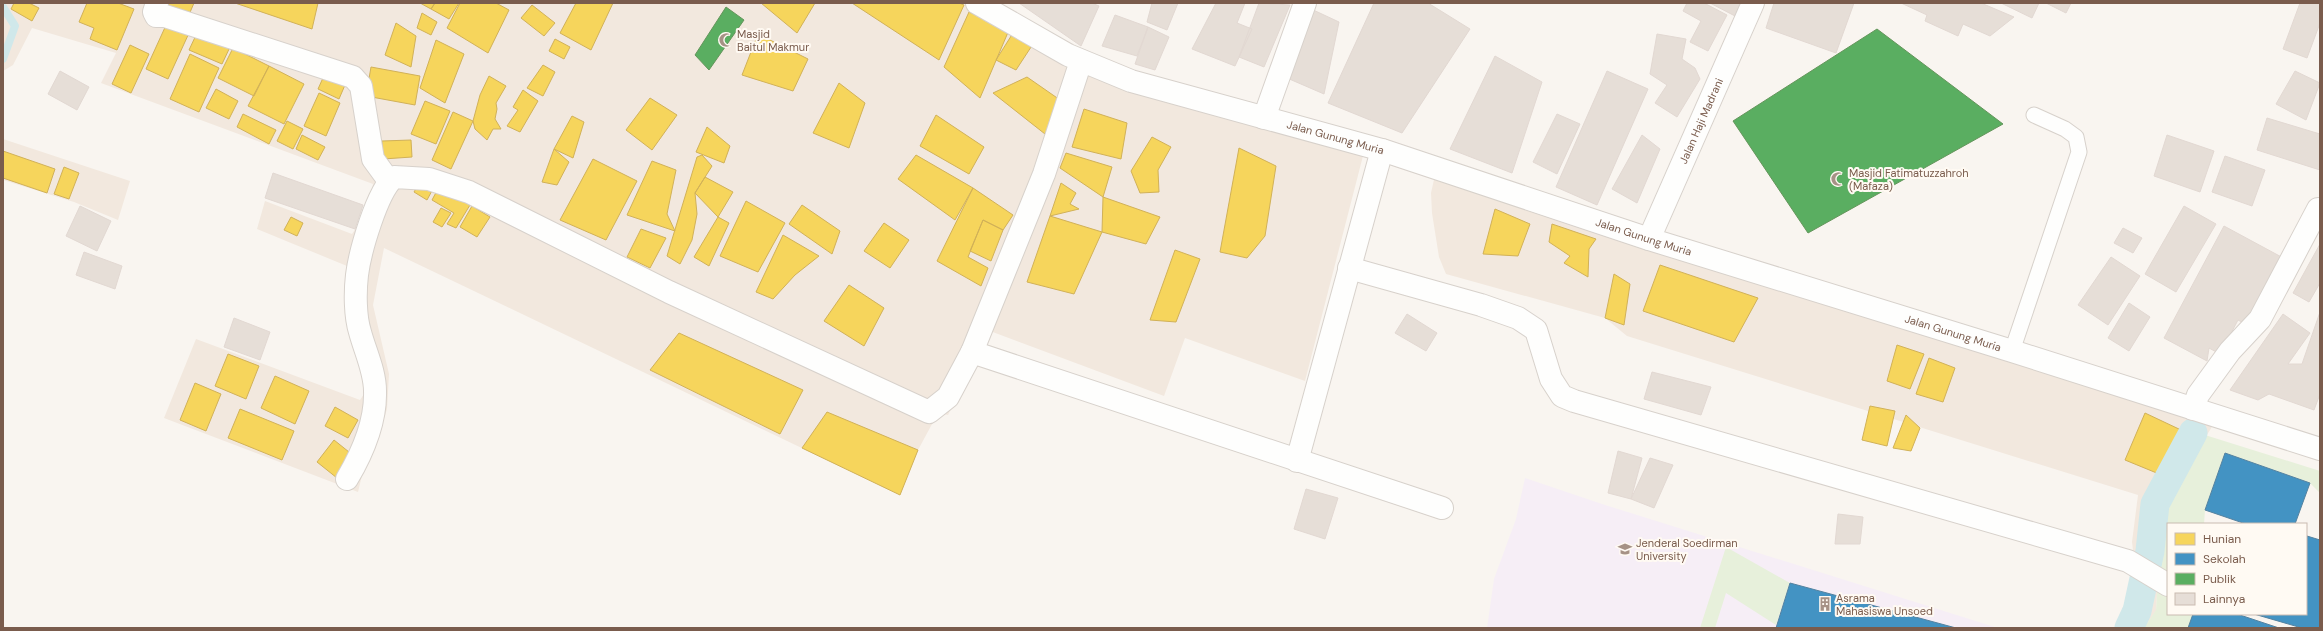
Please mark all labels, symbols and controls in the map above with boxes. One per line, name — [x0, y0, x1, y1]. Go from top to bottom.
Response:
place label: Masjid Baitul Makmur — [737, 27, 809, 54]
mosque icon: Masjid Baitul Makmur — [718, 32, 734, 48]
street label: Jalan Haji Madrani — [1676, 76, 1726, 166]
street label: Jalan Gunung Muria — [1285, 117, 1386, 157]
place label: Masjid Fatimatuzzahroh (Mafaza) — [1849, 166, 1969, 193]
mosque icon: Masjid Fatimatuzzahroh (Mafaza) — [1830, 171, 1846, 187]
street label: Jalan Gunung Muria — [1594, 215, 1693, 259]
street label: Jalan Gunung Muria — [1903, 311, 2003, 354]
legend — [2167, 523, 2307, 615]
text: Hunian — [2203, 531, 2241, 547]
place label: Jenderal Soedirman University — [1636, 536, 1738, 563]
school or university icon: Jenderal Soedirman University — [1617, 541, 1633, 557]
text: Sekolah — [2203, 551, 2246, 567]
text: Publik — [2203, 571, 2236, 587]
place label: Asrama Mahasiswa Unsoed — [1836, 591, 1933, 618]
text: Lainnya — [2203, 591, 2245, 607]
building icon: Asrama Mahasiswa Unsoed — [1817, 596, 1833, 612]

